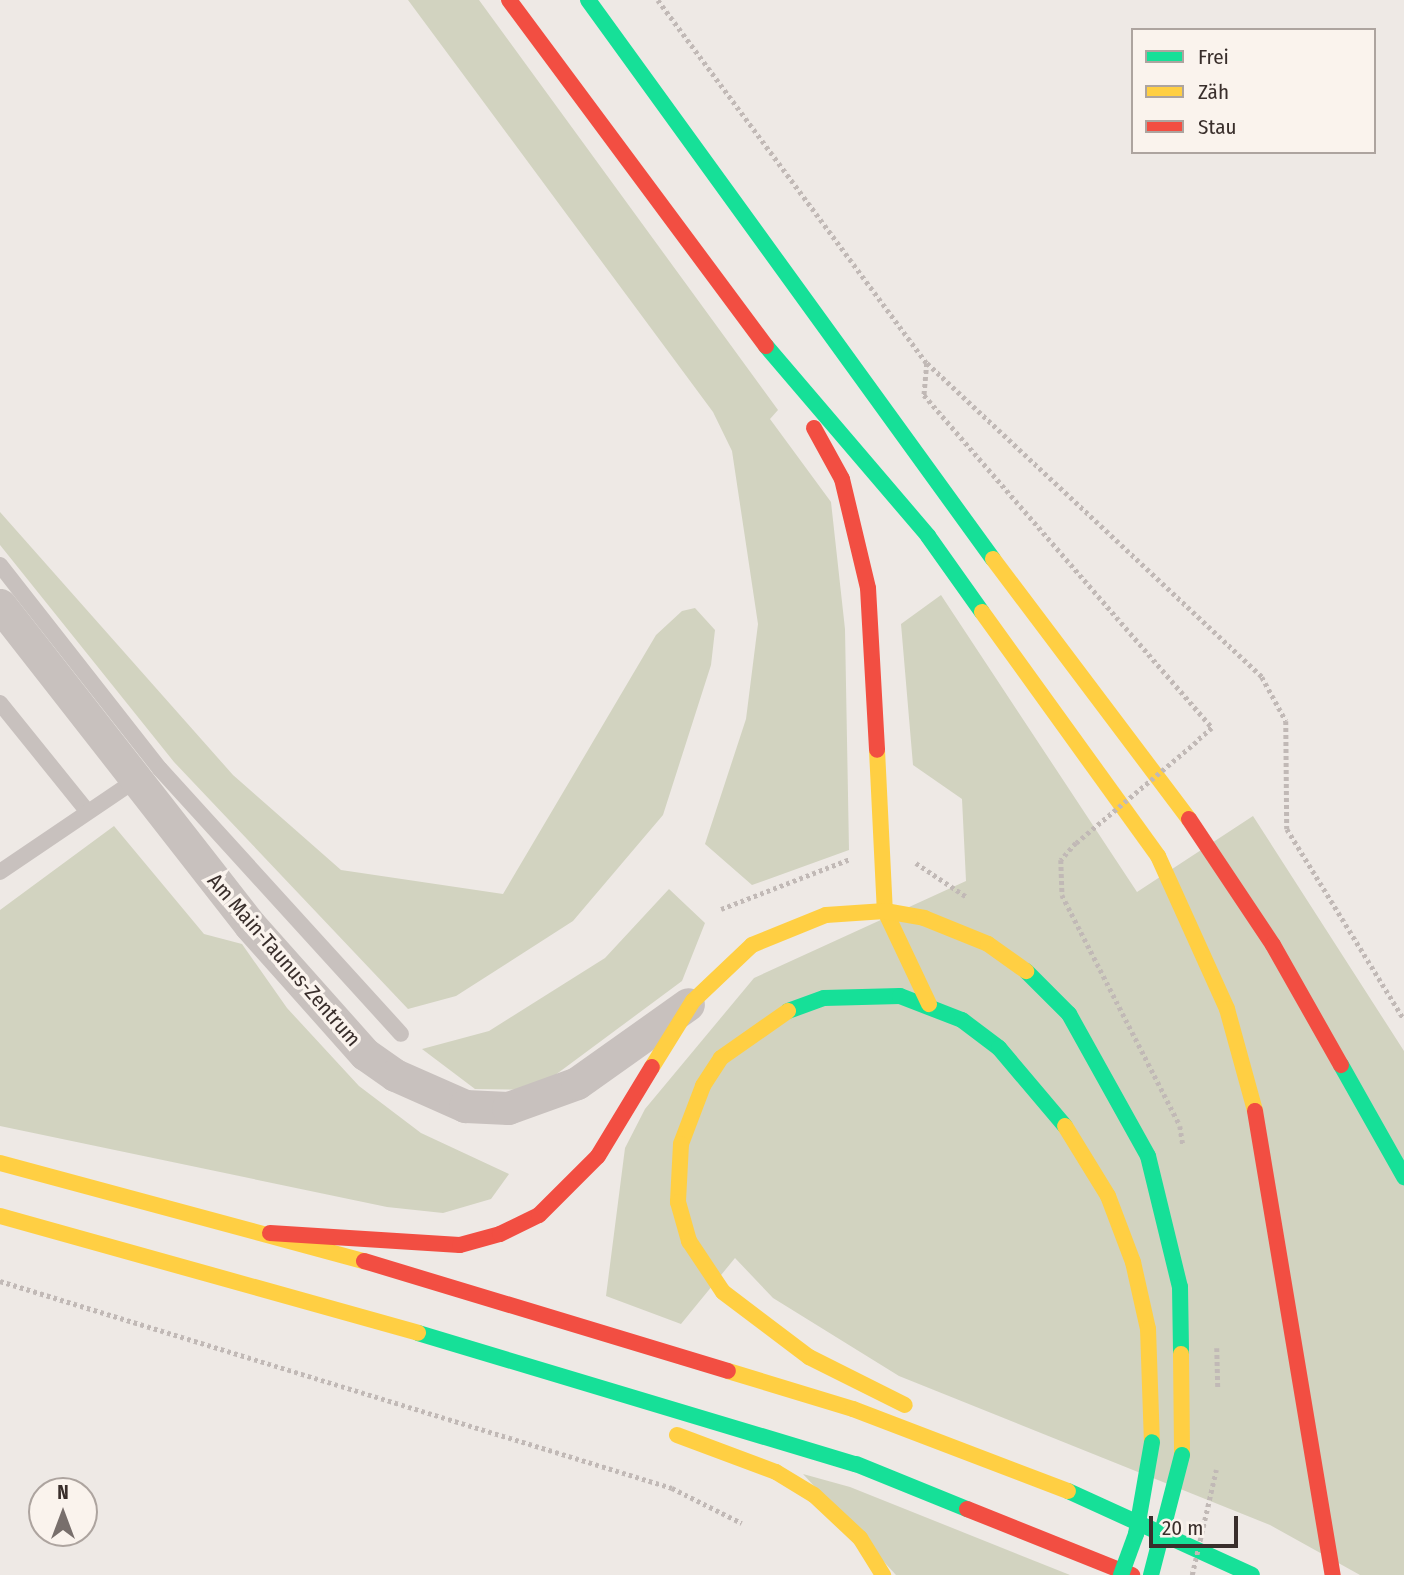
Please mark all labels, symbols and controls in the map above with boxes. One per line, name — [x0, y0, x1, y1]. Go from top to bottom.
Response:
legend — [1131, 28, 1376, 154]
text: Frei — [1198, 44, 1229, 70]
text: Zäh — [1198, 79, 1229, 105]
text: Stau — [1198, 114, 1236, 140]
street label: Am Main-Taunus-Zentrum — [202, 869, 366, 1051]
north arrow — [28, 1477, 98, 1547]
text: N — [57, 1481, 69, 1504]
scale bar — [1152, 1502, 1241, 1546]
text: 20 m — [1162, 1515, 1203, 1541]

